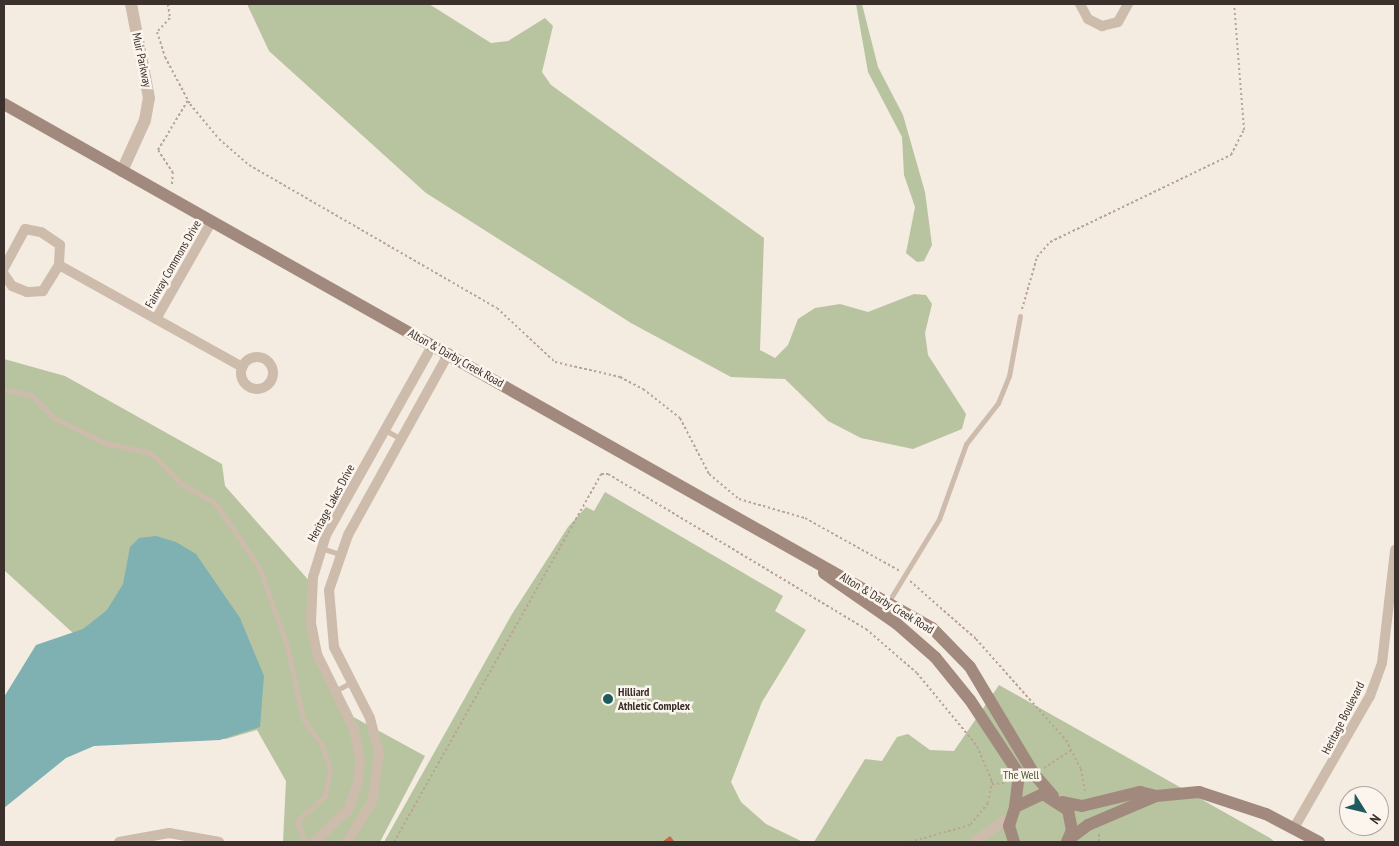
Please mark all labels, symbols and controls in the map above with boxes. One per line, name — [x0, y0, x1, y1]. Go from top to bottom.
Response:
street label: Muir Parkway — [129, 31, 155, 89]
street label: Fairway Commons Drive — [142, 217, 204, 311]
street label: Alton & Darby Creek Road — [405, 326, 507, 390]
street label: Heritage Lakes Drive — [305, 462, 357, 544]
street label: Alton & Darby Creek Road — [837, 569, 937, 637]
street label: Heritage Boulevard — [1319, 679, 1367, 757]
place label: Hilliard Athletic Complex — [618, 685, 690, 713]
marker: Hilliard Athletic Complex — [602, 693, 614, 705]
park label: The Well — [1003, 768, 1039, 782]
north arrow — [1339, 786, 1389, 836]
text: N — [1366, 811, 1385, 828]

